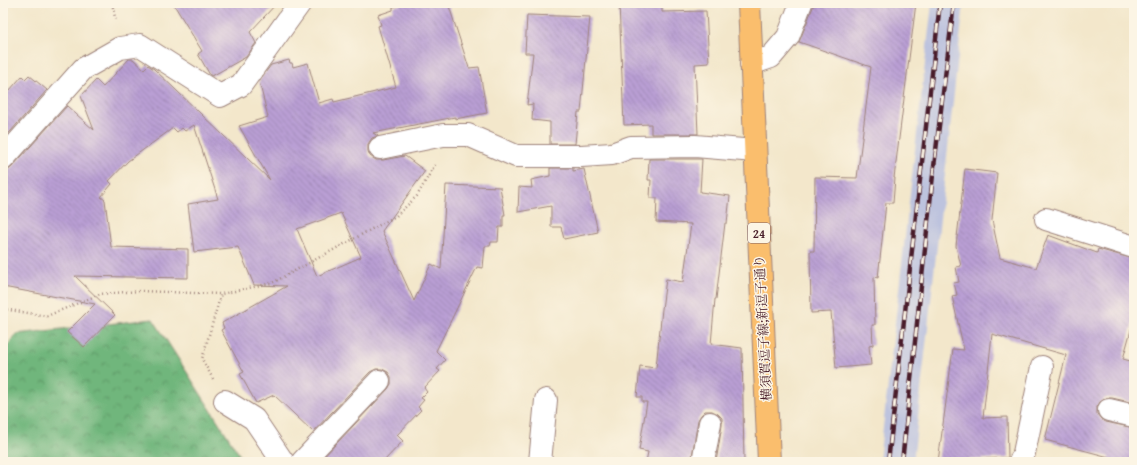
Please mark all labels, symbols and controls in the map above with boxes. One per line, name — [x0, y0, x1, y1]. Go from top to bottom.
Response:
road number: 24 — [748, 223, 770, 243]
street label: 横須賀逗子線;新逗子通り — [750, 255, 776, 401]

